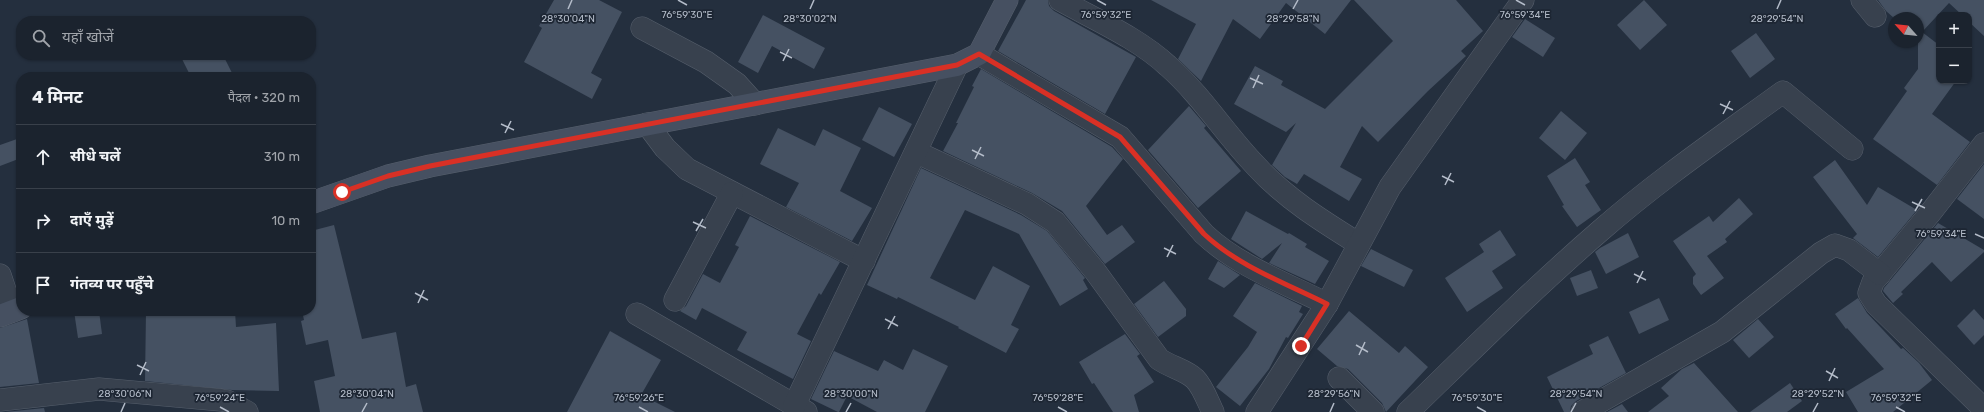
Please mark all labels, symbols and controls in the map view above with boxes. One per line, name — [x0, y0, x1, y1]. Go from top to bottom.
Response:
text: 76°59'30"E — [662, 9, 712, 21]
text: 76°59'32"E — [1081, 9, 1131, 21]
text: 76°59'34"E — [1500, 9, 1550, 21]
north arrow — [1888, 12, 1924, 48]
map controls — [1936, 12, 1972, 84]
button: + — [1936, 12, 1972, 48]
text: 28°30'04"N — [541, 13, 595, 25]
text: 28°30'02"N — [783, 13, 837, 25]
text: 28°29'58"N — [1266, 13, 1320, 25]
text: 28°29'54"N — [1751, 13, 1803, 25]
search box — [16, 16, 316, 60]
icon: search — [30, 27, 52, 49]
text: यहाँ खोजें — [62, 28, 114, 46]
button: − — [1936, 48, 1972, 84]
text: 4 मिनट — [32, 87, 83, 107]
text: पैदल · 320 m — [228, 90, 300, 105]
icon: ahead — [32, 146, 54, 168]
text: सीधे चलें — [70, 147, 120, 165]
text: 310 m — [264, 149, 300, 164]
route start — [333, 183, 351, 201]
icon: right — [32, 210, 54, 232]
text: दाएँ मुड़ें — [70, 211, 113, 229]
text: 10 m — [271, 213, 300, 228]
text: 76°59'34"E — [1916, 228, 1966, 240]
icon: arrive — [32, 274, 54, 296]
text: गंतव्य पर पहुँचे — [70, 275, 154, 293]
route end — [1292, 337, 1310, 355]
text: 28°30'06"N — [98, 388, 152, 400]
text: 28°30'04"N — [340, 388, 394, 400]
text: 28°30'00"N — [824, 388, 878, 400]
text: 28°29'56"N — [1308, 388, 1360, 400]
text: 28°29'54"N — [1550, 388, 1602, 400]
text: 28°29'52"N — [1792, 388, 1844, 400]
text: 76°59'24"E — [195, 392, 245, 404]
text: 76°59'26"E — [614, 392, 664, 404]
text: 76°59'28"E — [1033, 392, 1083, 404]
text: 76°59'30"E — [1452, 392, 1502, 404]
text: 76°59'32"E — [1871, 392, 1921, 404]

